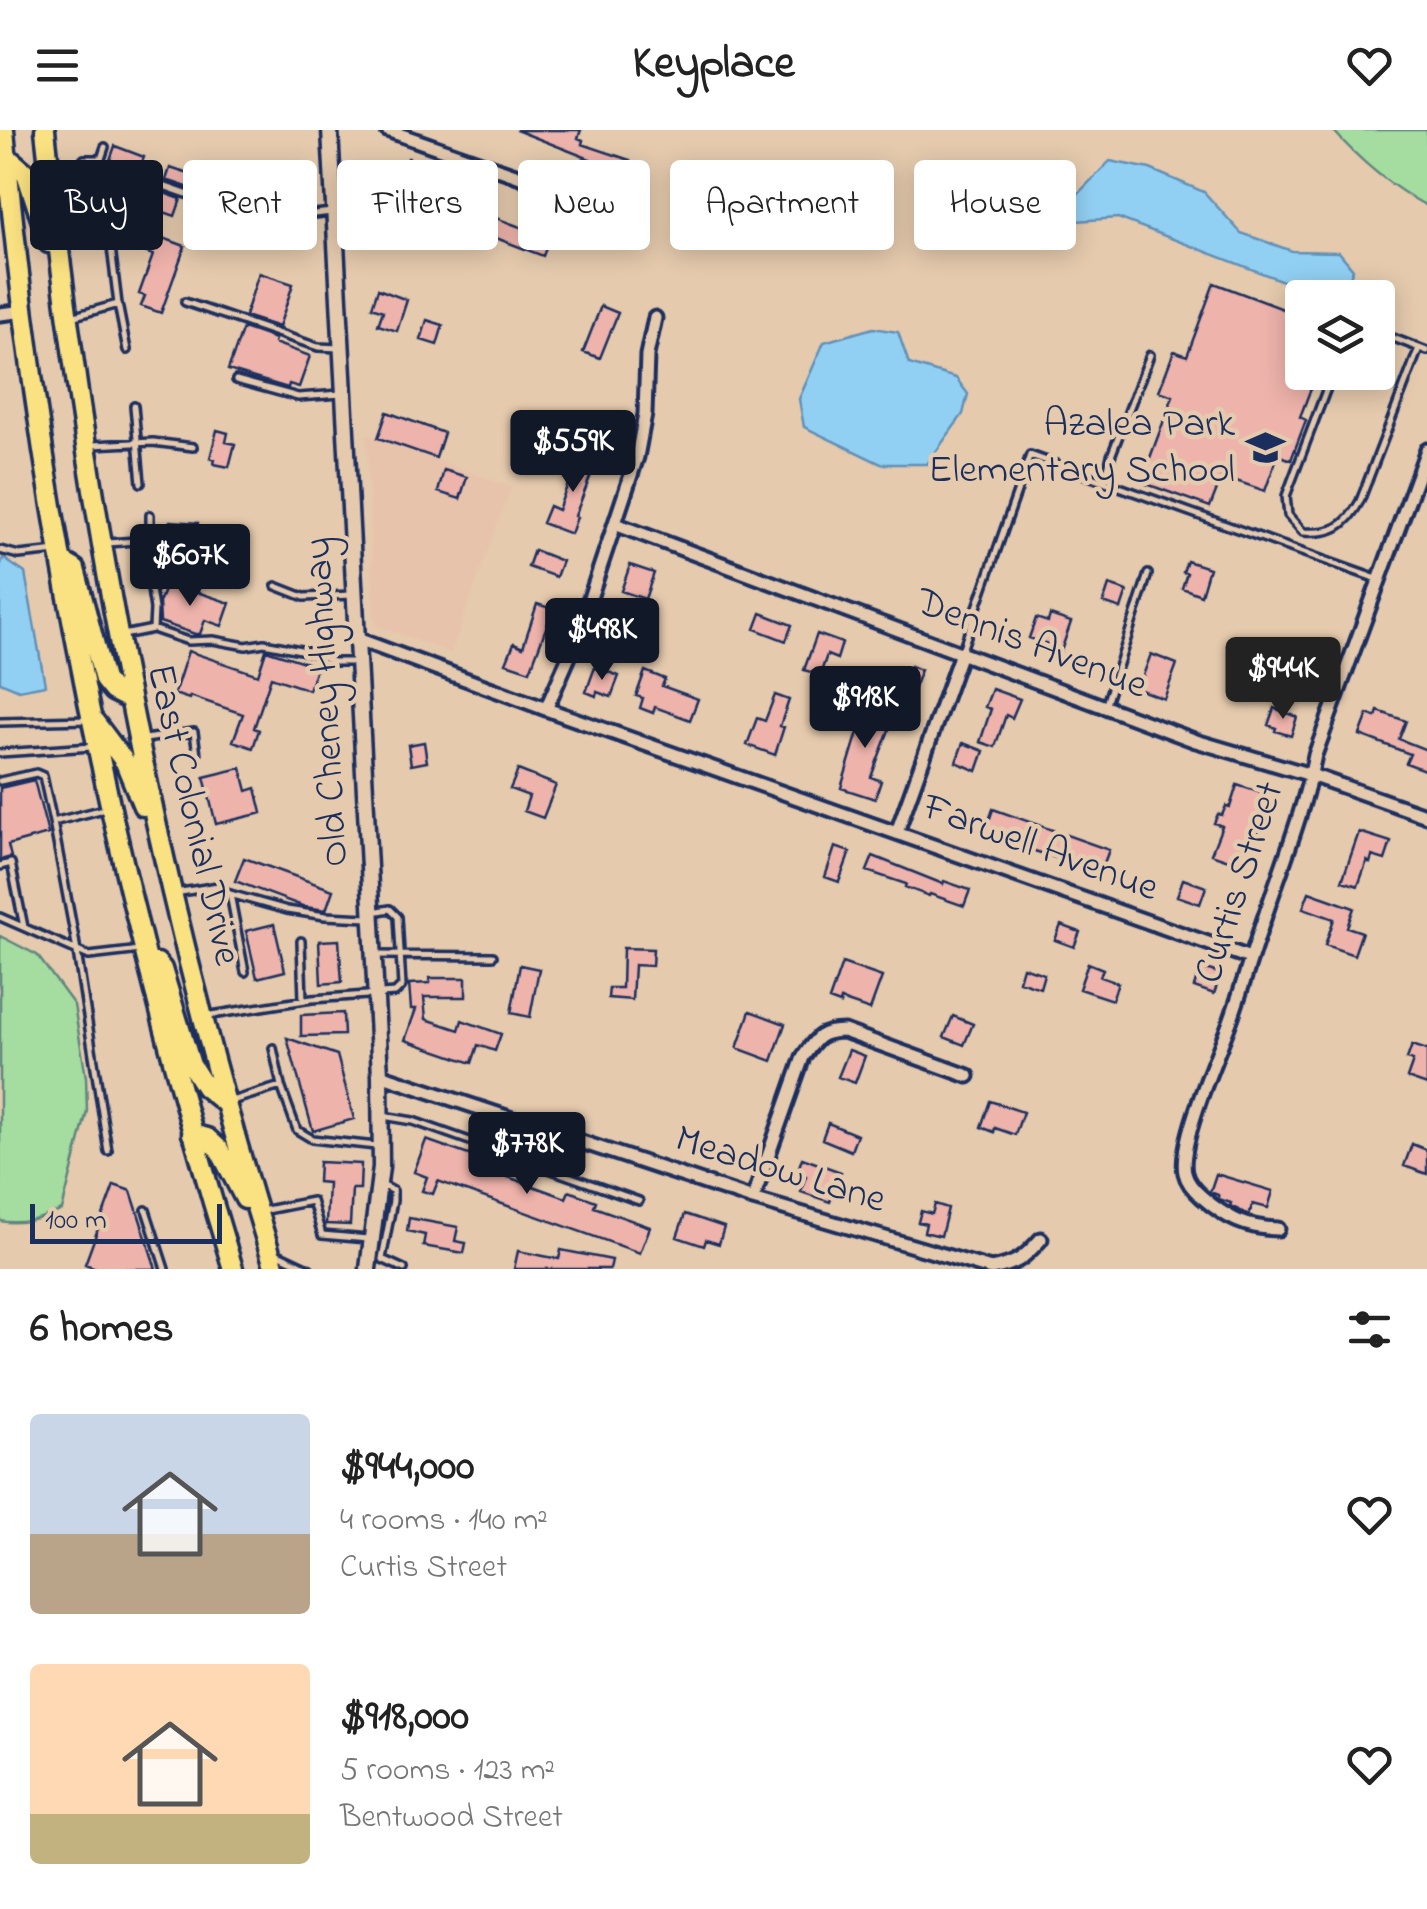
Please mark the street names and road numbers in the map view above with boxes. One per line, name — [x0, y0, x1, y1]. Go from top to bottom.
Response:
street label: Old Cheney Highway — [290, 536, 366, 868]
street label: Dennis Avenue — [906, 573, 1155, 716]
street label: East Colonial Drive — [129, 659, 255, 972]
street label: Curtis Street — [1181, 775, 1301, 991]
street label: Farwell Avenue — [913, 779, 1166, 919]
street label: Meadow Lane — [667, 1111, 893, 1231]

